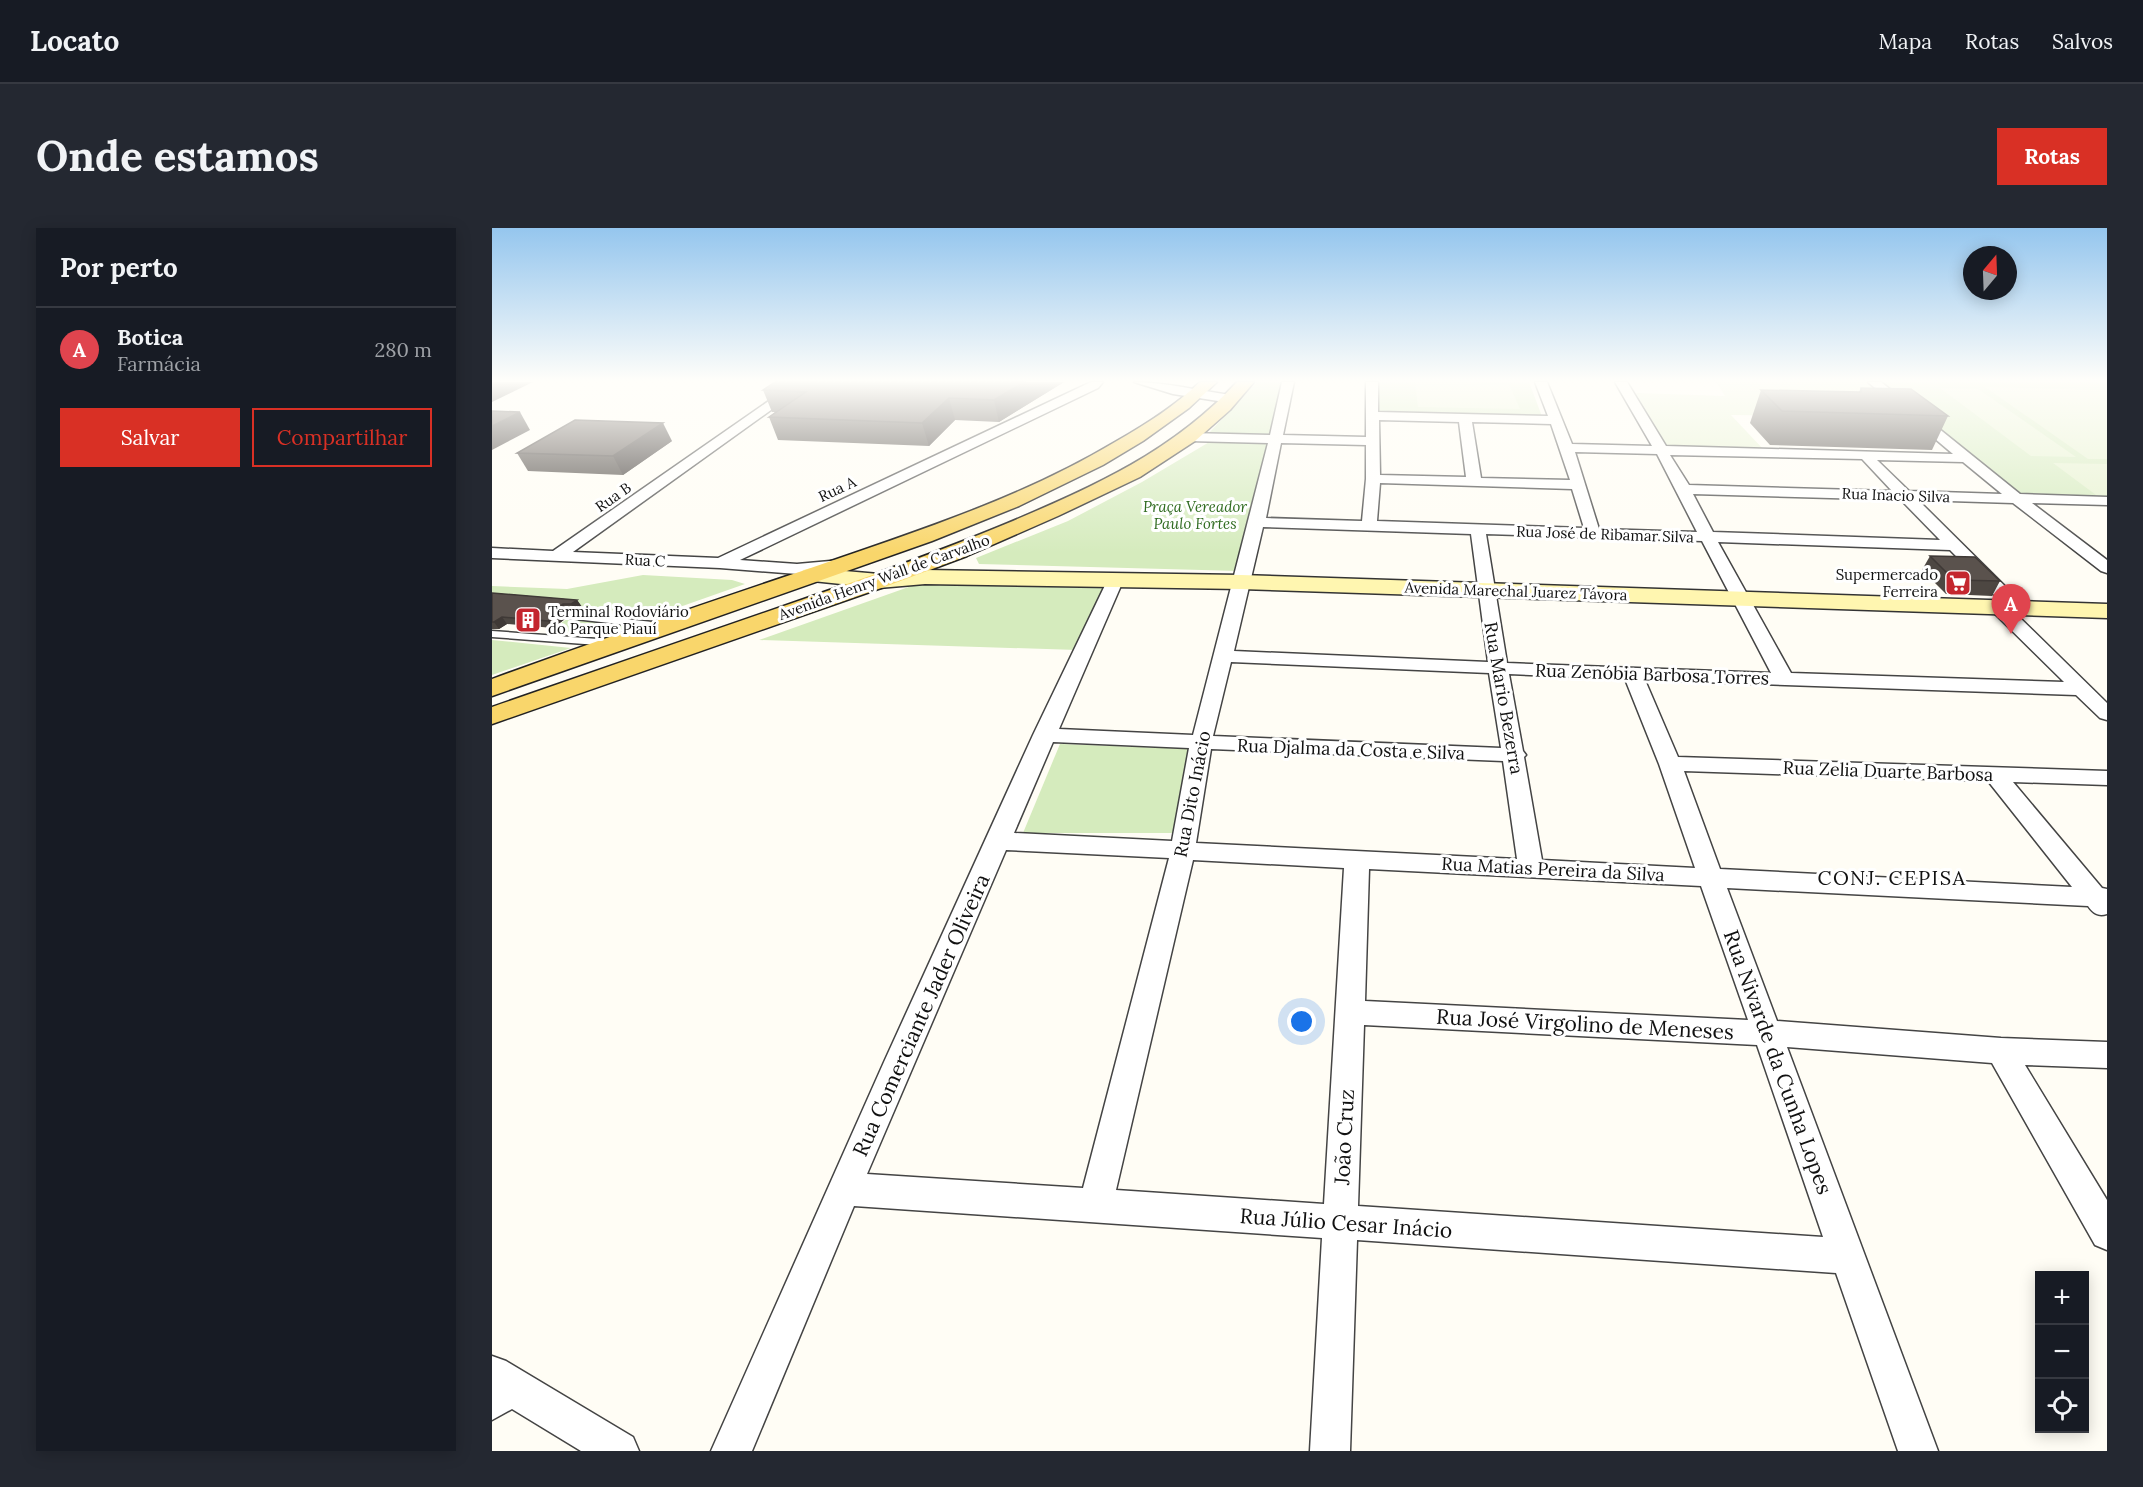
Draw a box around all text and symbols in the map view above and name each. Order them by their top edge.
text: Locato [30,23,119,59]
text: Mapa [1879,28,1932,55]
text: Rotas [1965,28,2019,55]
text: Salvos [2052,28,2113,55]
button: Rotas [1997,128,2107,185]
text: Onde estamos [36,129,319,183]
north arrow [1963,246,2017,300]
text: Por perto [60,251,178,284]
text: Botica [117,323,183,351]
text: A [73,337,86,362]
text: 280 m [374,337,432,362]
text: Farmácia [117,351,201,376]
button: Salvar [60,408,240,467]
button: Compartilhar [252,408,432,467]
street label: Rua A [815,472,859,506]
street label: Rua B [591,478,635,516]
street label: Rua Inacio Silva [1841,484,1951,506]
park label: Praça Vereador Paulo Fortes [1143,497,1247,533]
street label: Rua José de Ribamar Silva [1516,521,1694,547]
street label: Avenida Henry Wall de Carvalho [775,530,992,624]
street label: Rua C [624,549,666,571]
place label: Supermercado Ferreira [1836,565,1938,601]
supermarket icon: Supermercado Ferreira [1943,568,1973,598]
street label: Avenida Marechal Juarez Távora [1403,578,1628,604]
pin: A [1992,584,2030,634]
place label: Terminal Rodoviário do Parque Piauí [548,602,689,638]
building icon: Terminal Rodoviário do Parque Piauí [513,605,543,635]
street label: Rua Mario Bezerra [1479,620,1529,776]
street label: Rua Zenóbia Barbosa Torres [1535,658,1769,690]
street label: Rua Dito Inácio [1168,729,1216,859]
street label: Rua Djalma da Costa e Silva [1236,734,1466,764]
street label: Rua Zelia Duarte Barbosa [1782,756,1994,786]
street label: Rua Matias Pereira da Silva [1441,852,1665,886]
district label: CONJ. CEPISA [1817,865,1967,890]
street label: Rua Comerciante Jader Oliveira [846,869,996,1160]
street label: Rua Nivarde da Cunha Lopes [1718,926,1838,1198]
street label: Rua José Virgolino de Meneses [1436,1003,1734,1045]
your location [1287,1007,1316,1036]
street label: João Cruz [1328,1089,1360,1186]
street label: Rua Júlio Cesar Inácio [1239,1202,1453,1244]
map controls [2035,1271,2089,1433]
button: + [2035,1271,2089,1325]
button: − [2035,1325,2089,1379]
button: locate [2035,1379,2089,1433]

